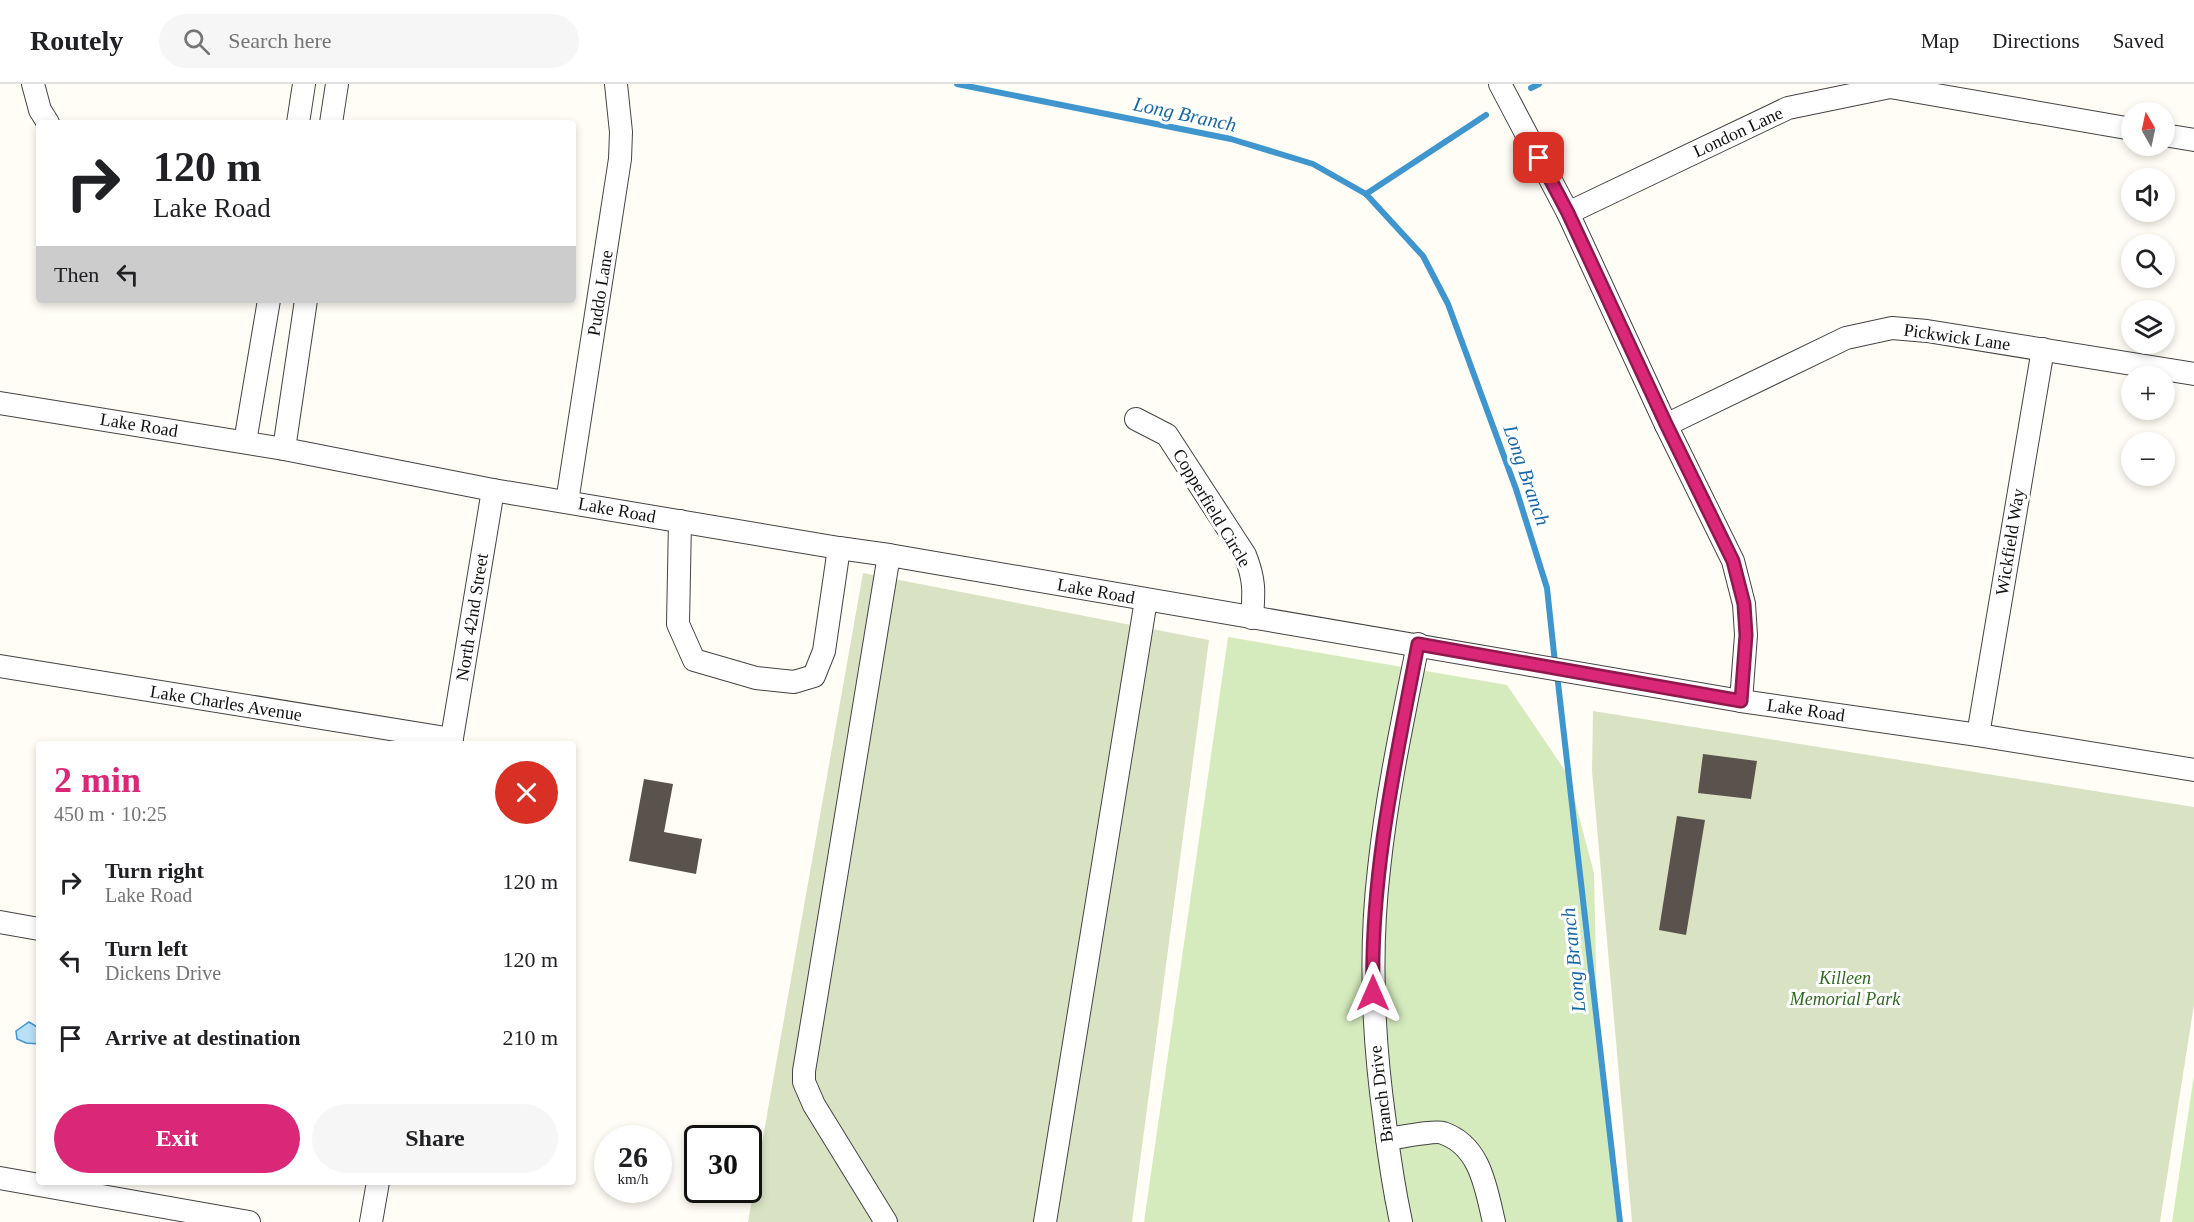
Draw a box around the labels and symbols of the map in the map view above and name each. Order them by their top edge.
water label: Long Branch [1130,92,1239,137]
north arrow [2121,102,2175,156]
street label: London Lane [1690,103,1786,161]
pin [1513,132,1564,183]
street label: Puddo Lane [583,249,617,337]
street label: Pickwick Lane [1902,320,2012,354]
street label: Lake Road [99,409,179,441]
water label: Long Branch [1498,421,1554,529]
street label: Copperfield Circle [1169,445,1255,571]
street label: Wickfield Way [1992,487,2028,597]
street label: Lake Road [577,493,657,527]
street label: North 42nd Street [452,552,492,682]
street label: Lake Road [1056,574,1136,608]
street label: Lake Charles Avenue [149,681,303,725]
street label: Lake Road [1766,695,1846,725]
water label: Long Branch [1557,907,1591,1014]
position arrow [1341,961,1405,1025]
park label: Killeen Memorial Park [1789,968,1901,1009]
street label: Branch Drive [1365,1044,1397,1144]
speed limit sign: 30 [684,1125,762,1203]

